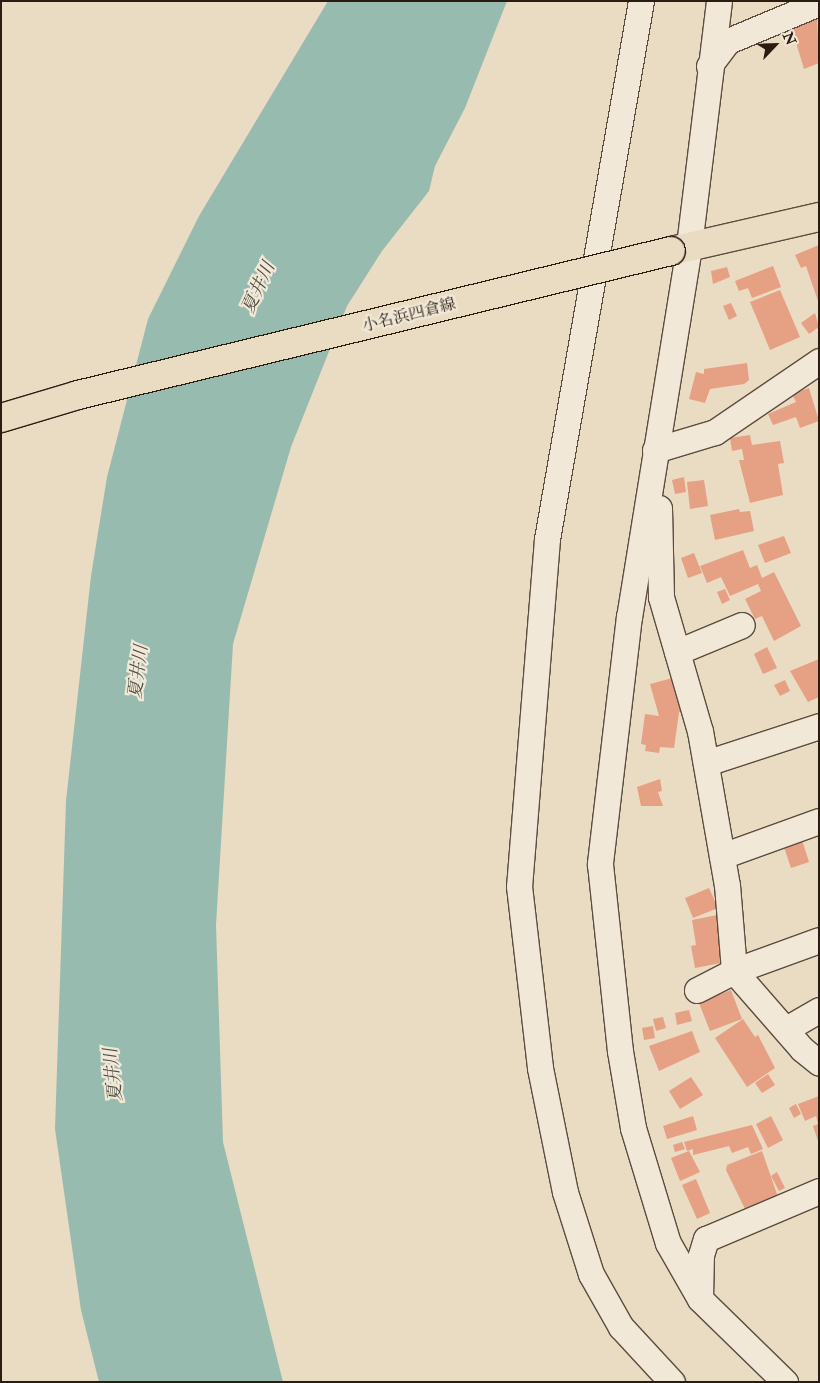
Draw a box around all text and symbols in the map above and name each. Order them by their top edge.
north arrow [750,20,800,70]
text: N [779,30,799,48]
water label: 夏井川 [238,259,280,317]
street label: 小名浜四倉線 [360,294,458,336]
water label: 夏井川 [125,644,153,700]
water label: 夏井川 [100,1047,128,1103]

